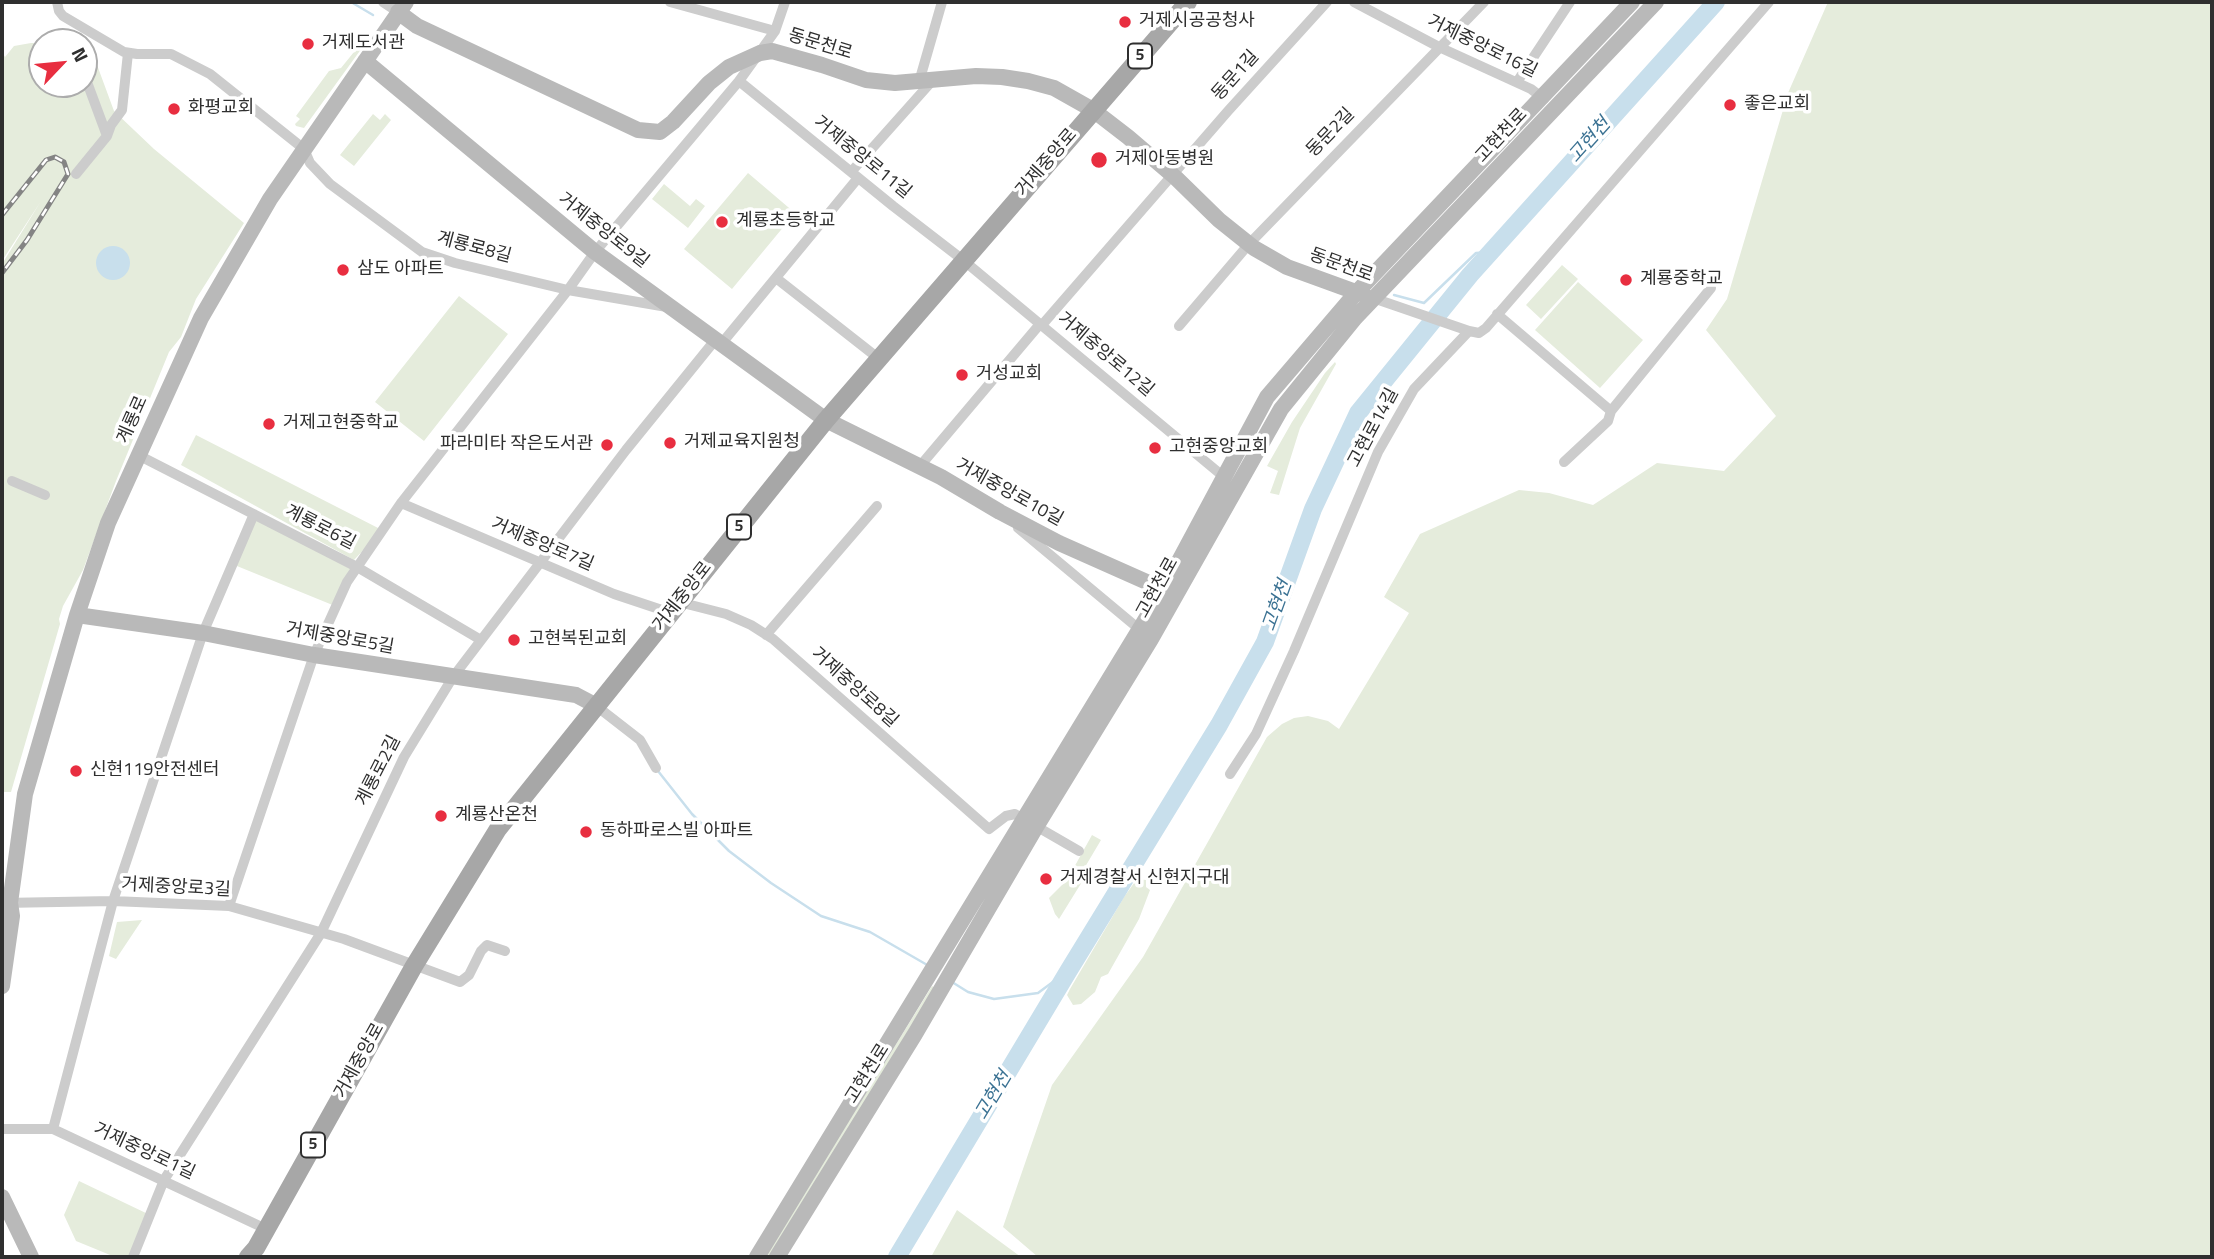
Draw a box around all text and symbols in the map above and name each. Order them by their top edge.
place label: 거제시공공청사 [1139,11,1255,33]
street label: 거제중앙로16길 [1424,11,1540,83]
marker: 거제시공공청사 [1117,14,1133,30]
street label: 동문천로 [785,25,855,65]
north arrow [28,28,98,98]
place label: 거제도서관 [322,33,405,55]
marker: 거제도서관 [300,36,316,52]
text: N [65,42,96,67]
road number: 5 [1128,44,1152,68]
street label: 동문1길 [1208,47,1264,105]
place label: 좋은교회 [1744,94,1810,116]
marker: 좋은교회 [1722,97,1738,113]
place label: 화평교회 [188,98,254,120]
marker: 화평교회 [166,101,182,117]
street label: 동문2길 [1302,104,1360,162]
street label: 고현천로 [1472,104,1532,168]
street label: 거제중앙로11길 [809,112,915,204]
water label: 고현천 [1564,114,1616,168]
street label: 거제중앙로 [1012,125,1082,201]
place label: 거제아동병원 [1115,149,1214,171]
marker: 거제아동병원 [1089,150,1109,170]
street label: 거제중앙로9길 [553,189,653,273]
place label: 계룡초등학교 [736,211,835,233]
marker: 계룡초등학교 [714,214,730,230]
street label: 계룡로8길 [434,228,514,268]
street label: 동문천로 [1306,245,1376,287]
place label: 삼도 아파트 [357,259,444,281]
marker: 삼도 아파트 [335,262,351,278]
place label: 계룡중학교 [1640,269,1723,291]
marker: 계룡중학교 [1618,272,1634,288]
street label: 거제중앙로12길 [1052,308,1158,402]
place label: 거성교회 [976,364,1042,386]
marker: 거성교회 [954,367,970,383]
street label: 고현로14길 [1344,385,1404,471]
street label: 계룡로 [113,393,153,447]
place label: 거제고현중학교 [283,413,399,435]
marker: 거제고현중학교 [261,416,277,432]
place label: 거제교육지원청 [684,432,800,454]
place label: 파라미타 작은도서관 [440,434,593,456]
marker: 거제교육지원청 [662,435,678,451]
marker: 파라미타 작은도서관 [599,437,615,453]
place label: 고현중앙교회 [1169,437,1268,459]
marker: 고현중앙교회 [1147,440,1163,456]
street label: 거제중앙로10길 [951,455,1067,531]
street label: 계룡로6길 [281,501,359,555]
street label: 거제중앙로7길 [487,514,597,576]
road number: 5 [727,514,751,540]
street label: 고현천로 [1132,554,1184,622]
street label: 거제중앙로 [649,558,717,636]
water label: 고현천 [1258,577,1298,635]
street label: 거제중앙로5길 [284,619,396,659]
place label: 고현복된교회 [528,629,627,651]
marker: 고현복된교회 [506,632,522,648]
street label: 거제중앙로8길 [806,643,902,733]
street label: 계룡로2길 [352,732,406,810]
place label: 신현119안전센터 [90,760,220,782]
marker: 신현119안전센터 [68,763,84,779]
place label: 계룡산온천 [455,805,538,827]
marker: 계룡산온천 [433,808,449,824]
place label: 동하파로스빌 아파트 [600,821,753,843]
marker: 동하파로스빌 아파트 [578,824,594,840]
place label: 거제경찰서 신현지구대 [1060,868,1230,890]
marker: 거제경찰서 신현지구대 [1038,871,1054,887]
street label: 거제중앙로3길 [121,874,231,902]
street label: 거제중앙로 [330,1020,390,1102]
street label: 고현천로 [841,1040,895,1108]
water label: 고현천 [971,1068,1017,1124]
street label: 거제중앙로1길 [90,1119,198,1185]
road number: 5 [301,1133,325,1158]

